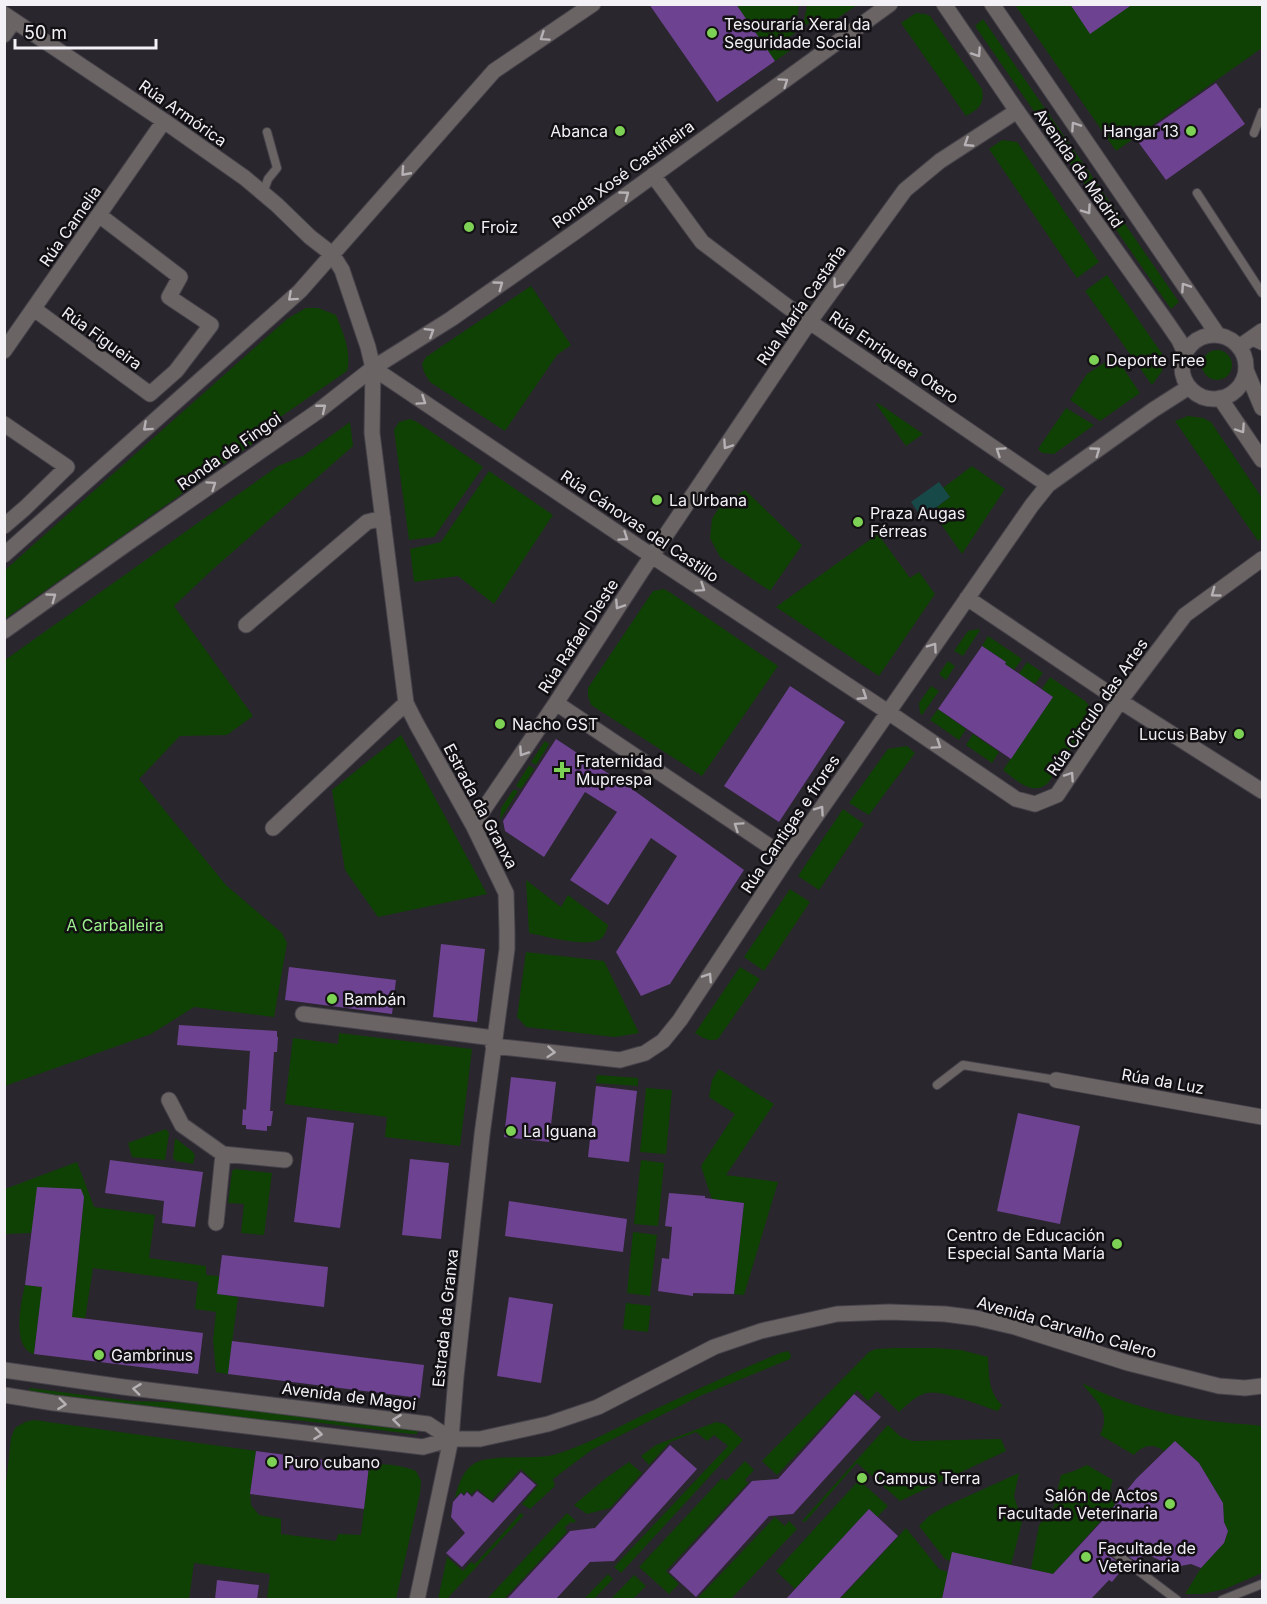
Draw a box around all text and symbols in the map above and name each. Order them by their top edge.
scale bar [15,12,156,50]
place label: Tesouraría Xeral da Seguridade Social [724,14,871,52]
text: 50 m [24,22,67,43]
marker: Tesouraría Xeral da Seguridade Social [705,26,719,40]
one-way arrow [540,30,551,41]
one-way arrow [970,46,981,57]
street label: Rúa Armórica [135,75,231,151]
one-way arrow [777,78,788,89]
street label: Avenida de Madrid [1030,104,1128,232]
street label: Ronda Xosé Castiñeira [548,116,698,232]
place label: Abanca [550,121,608,141]
place label: Hangar 13 [1103,121,1179,141]
one-way arrow [1071,122,1082,133]
marker: Abanca [613,124,627,138]
marker: Hangar 13 [1184,124,1198,138]
one-way arrow [964,136,974,148]
one-way arrow [401,165,412,176]
street label: Rúa Camelia [35,182,105,270]
one-way arrow [618,191,629,202]
one-way arrow [1080,204,1091,215]
place label: Froiz [481,217,518,237]
marker: Froiz [462,220,476,234]
street label: Rúa María Castaña [752,241,850,369]
one-way arrow [833,278,844,289]
one-way arrow [492,281,503,292]
one-way arrow [1181,282,1192,293]
one-way arrow [288,290,299,301]
street label: Rúa Figueira [58,302,146,374]
street label: Rúa Enriqueta Otero [825,306,963,408]
one-way arrow [424,328,434,340]
place label: Deporte Free [1106,350,1205,370]
marker: Deporte Free [1087,353,1101,367]
one-way arrow [415,394,426,405]
one-way arrow [315,404,326,415]
street label: Ronda de Fingoi [173,408,285,494]
one-way arrow [143,420,154,431]
one-way arrow [1234,422,1245,433]
one-way arrow [723,439,734,450]
one-way arrow [996,447,1007,458]
one-way arrow [1089,447,1100,458]
street label: Rúa Cánovas del Castillo [557,466,723,586]
one-way arrow [205,481,216,492]
place label: La Urbana [669,490,747,510]
marker: La Urbana [650,493,664,507]
place label: Praza Augas Férreas [870,503,965,541]
marker: Praza Augas Férreas [851,515,865,529]
one-way arrow [617,530,628,541]
street label: Rúa Rafael Dieste [534,575,622,697]
one-way arrow [694,581,705,592]
one-way arrow [1211,586,1222,597]
one-way arrow [46,593,57,604]
one-way arrow [615,599,627,609]
street label: Rúa Círculo das Artes [1042,634,1152,780]
one-way arrow [926,642,937,653]
one-way arrow [856,689,867,700]
place label: Nacho GST [512,714,598,734]
marker: Nacho GST [493,717,507,731]
place label: Lucus Baby [1139,724,1227,744]
marker: Lucus Baby [1232,727,1246,741]
one-way arrow [930,738,941,749]
street label: Estrada da Granxa [440,740,522,872]
one-way arrow [519,745,530,756]
place label: Fraternidad Muprespa [576,751,663,789]
street label: Rúa Cantigas e frores [736,751,844,897]
marker: Fraternidad Muprespa [553,761,571,779]
one-way arrow [1063,771,1074,782]
one-way arrow [813,806,824,817]
one-way arrow [734,822,745,833]
park label: A Carballeira [66,915,164,935]
one-way arrow [700,972,711,983]
place label: Bambán [344,989,406,1009]
marker: Bambán [325,992,339,1006]
one-way arrow [547,1045,556,1058]
street label: Rúa da Luz [1120,1064,1206,1098]
place label: La Iguana [523,1121,597,1141]
marker: La Iguana [504,1124,518,1138]
place label: Centro de Educación Especial Santa María [947,1225,1105,1263]
marker: Centro de Educación Especial Santa María [1110,1237,1124,1251]
street label: Estrada da Granxa [428,1248,462,1388]
street label: Avenida Carvalho Calero [975,1292,1159,1362]
place label: Gambrinus [111,1345,193,1365]
marker: Gambrinus [92,1348,106,1362]
street label: Avenida de Magoi [281,1378,417,1414]
one-way arrow [132,1383,141,1396]
one-way arrow [58,1397,67,1410]
one-way arrow [392,1414,402,1427]
one-way arrow [313,1428,322,1440]
place label: Puro cubano [284,1452,380,1472]
marker: Puro cubano [265,1455,279,1469]
place label: Campus Terra [874,1468,981,1488]
marker: Campus Terra [855,1471,869,1485]
place label: Salón de Actos Facultade Veterinaria [998,1485,1158,1523]
marker: Salón de Actos Facultade Veterinaria [1163,1497,1177,1511]
place label: Facultade de Veterinaria [1098,1538,1196,1576]
marker: Facultade de Veterinaria [1079,1550,1093,1564]

